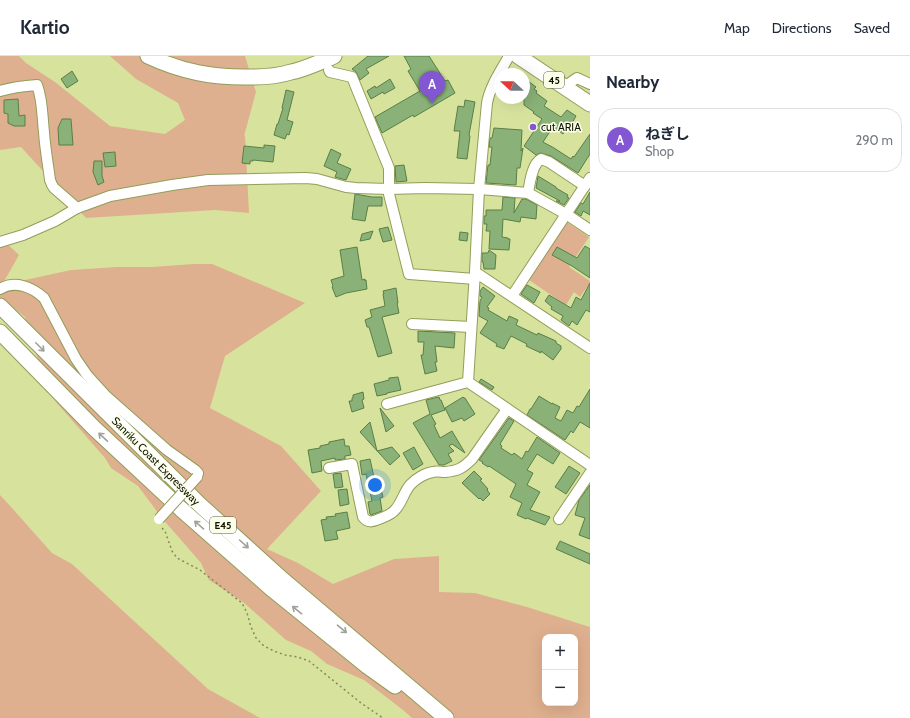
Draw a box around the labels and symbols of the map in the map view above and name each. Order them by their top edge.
north arrow [494,68,530,104]
pin: A [419,71,445,104]
road number: 45 [544,72,564,88]
place label: cut ARIA [541,120,581,134]
marker: cut ARIA [528,122,538,132]
one-way arrow [35,342,45,352]
street label: Sanriku Coast Expressway [109,414,204,509]
one-way arrow [98,432,108,442]
your location [365,475,385,495]
road number: E45 [210,517,236,533]
one-way arrow [194,520,204,529]
one-way arrow [238,540,249,549]
one-way arrow [292,605,303,614]
one-way arrow [336,625,347,634]

